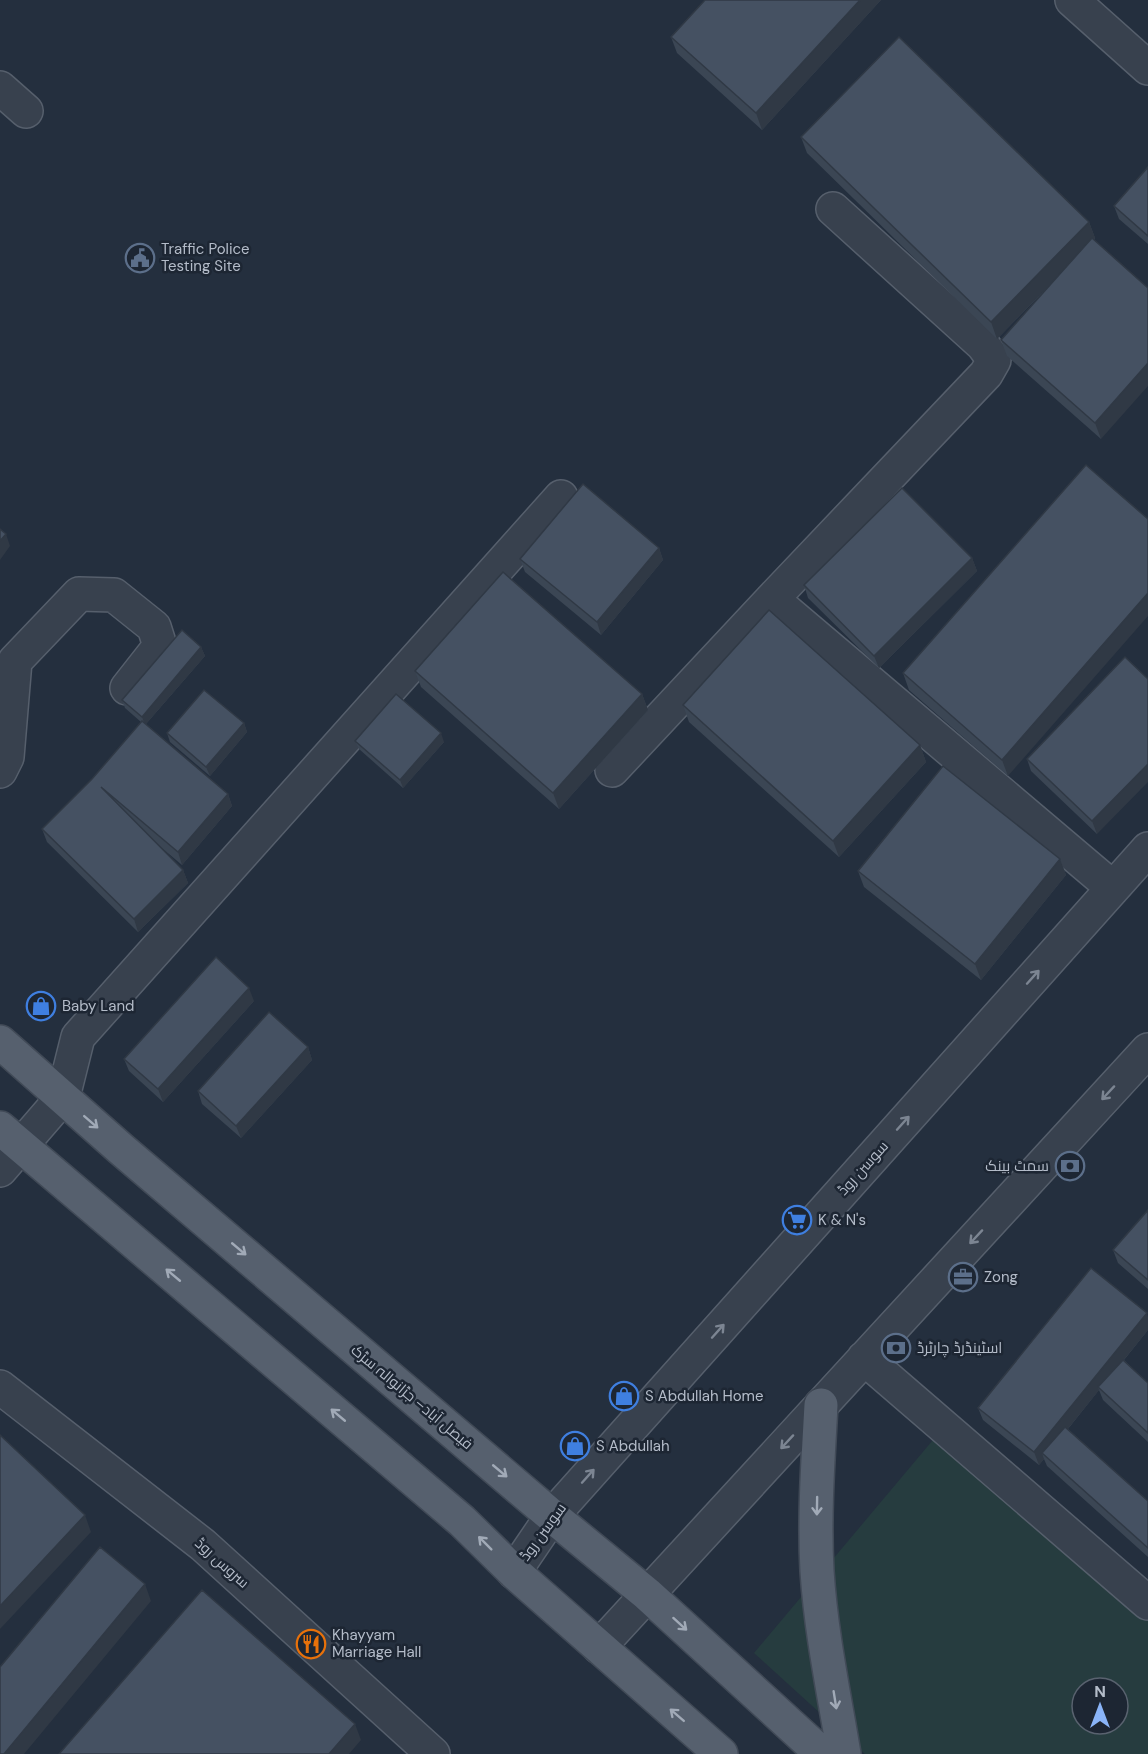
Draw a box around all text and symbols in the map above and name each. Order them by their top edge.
place label: Traffic Police Testing Site [161,239,250,276]
public building icon: Traffic Police Testing Site [124,242,156,274]
one-way arrow [1026,970,1040,985]
shop icon: Baby Land [25,990,57,1022]
place label: Baby Land [62,996,134,1016]
one-way arrow [1101,1085,1115,1100]
one-way arrow [83,1115,98,1129]
one-way arrow [896,1115,910,1130]
street label: سوسن روڈ [833,1136,893,1200]
bank icon: سمٹ بینک [1054,1150,1086,1182]
place label: سمٹ بینک [985,1156,1049,1176]
supermarket icon: K & N's [781,1204,813,1236]
place label: K & N's [818,1210,866,1230]
one-way arrow [969,1229,983,1244]
one-way arrow [231,1242,246,1256]
office icon: Zong [947,1261,979,1293]
place label: Zong [984,1267,1018,1287]
one-way arrow [165,1269,181,1282]
one-way arrow [711,1324,725,1339]
bank icon: اسٹینڈرڈ چارٹرڈ [880,1332,912,1364]
place label: اسٹینڈرڈ چارٹرڈ [917,1338,1002,1358]
street label: فیصل آباد– جڑانوالہ سڑک [347,1340,477,1454]
shop icon: S Abdullah Home [608,1380,640,1412]
place label: S Abdullah Home [645,1386,764,1406]
one-way arrow [331,1408,346,1422]
shop icon: S Abdullah [559,1430,591,1462]
one-way arrow [780,1434,794,1449]
place label: S Abdullah [596,1436,670,1456]
one-way arrow [492,1464,507,1478]
one-way arrow [581,1469,595,1484]
one-way arrow [811,1495,823,1515]
street label: سوسن روڈ [515,1499,571,1565]
street label: سروس روڈ [191,1533,253,1593]
one-way arrow [477,1536,492,1551]
one-way arrow [672,1617,687,1631]
place label: Khayyam Marriage Hall [332,1625,421,1662]
restaurant icon: Khayyam Marriage Hall [295,1628,327,1660]
north arrow [1070,1676,1130,1736]
text: N [1094,1681,1106,1702]
one-way arrow [830,1689,841,1709]
one-way arrow [669,1709,685,1723]

